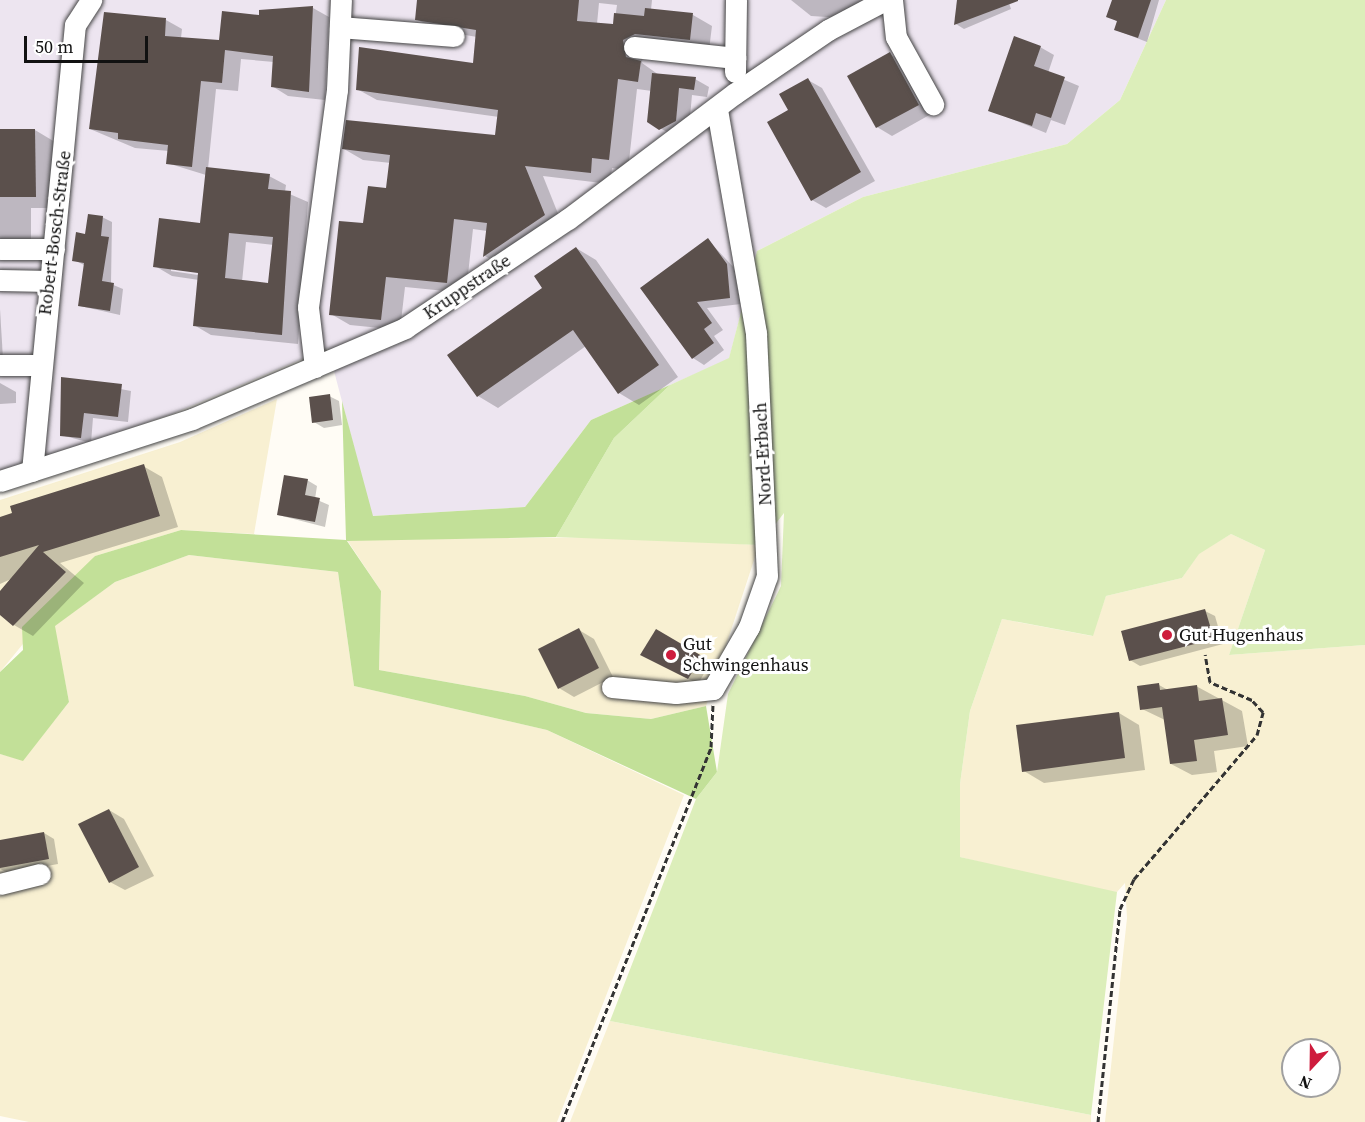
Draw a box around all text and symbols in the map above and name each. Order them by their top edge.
scale bar [27,24,152,62]
text: 50 m [35,34,73,59]
street label: Robert-Bosch-Straße [34,150,76,316]
street label: Kruppstraße [419,250,515,324]
street label: Nord-Erbach [750,402,776,506]
place label: Gut Hugenhaus [1179,624,1303,646]
marker: Gut Hugenhaus [1160,628,1174,642]
place label: Gut Schwingenhaus [683,634,809,676]
marker: Gut Schwingenhaus [664,648,678,662]
north arrow [1281,1038,1341,1098]
text: N [1295,1070,1315,1095]

